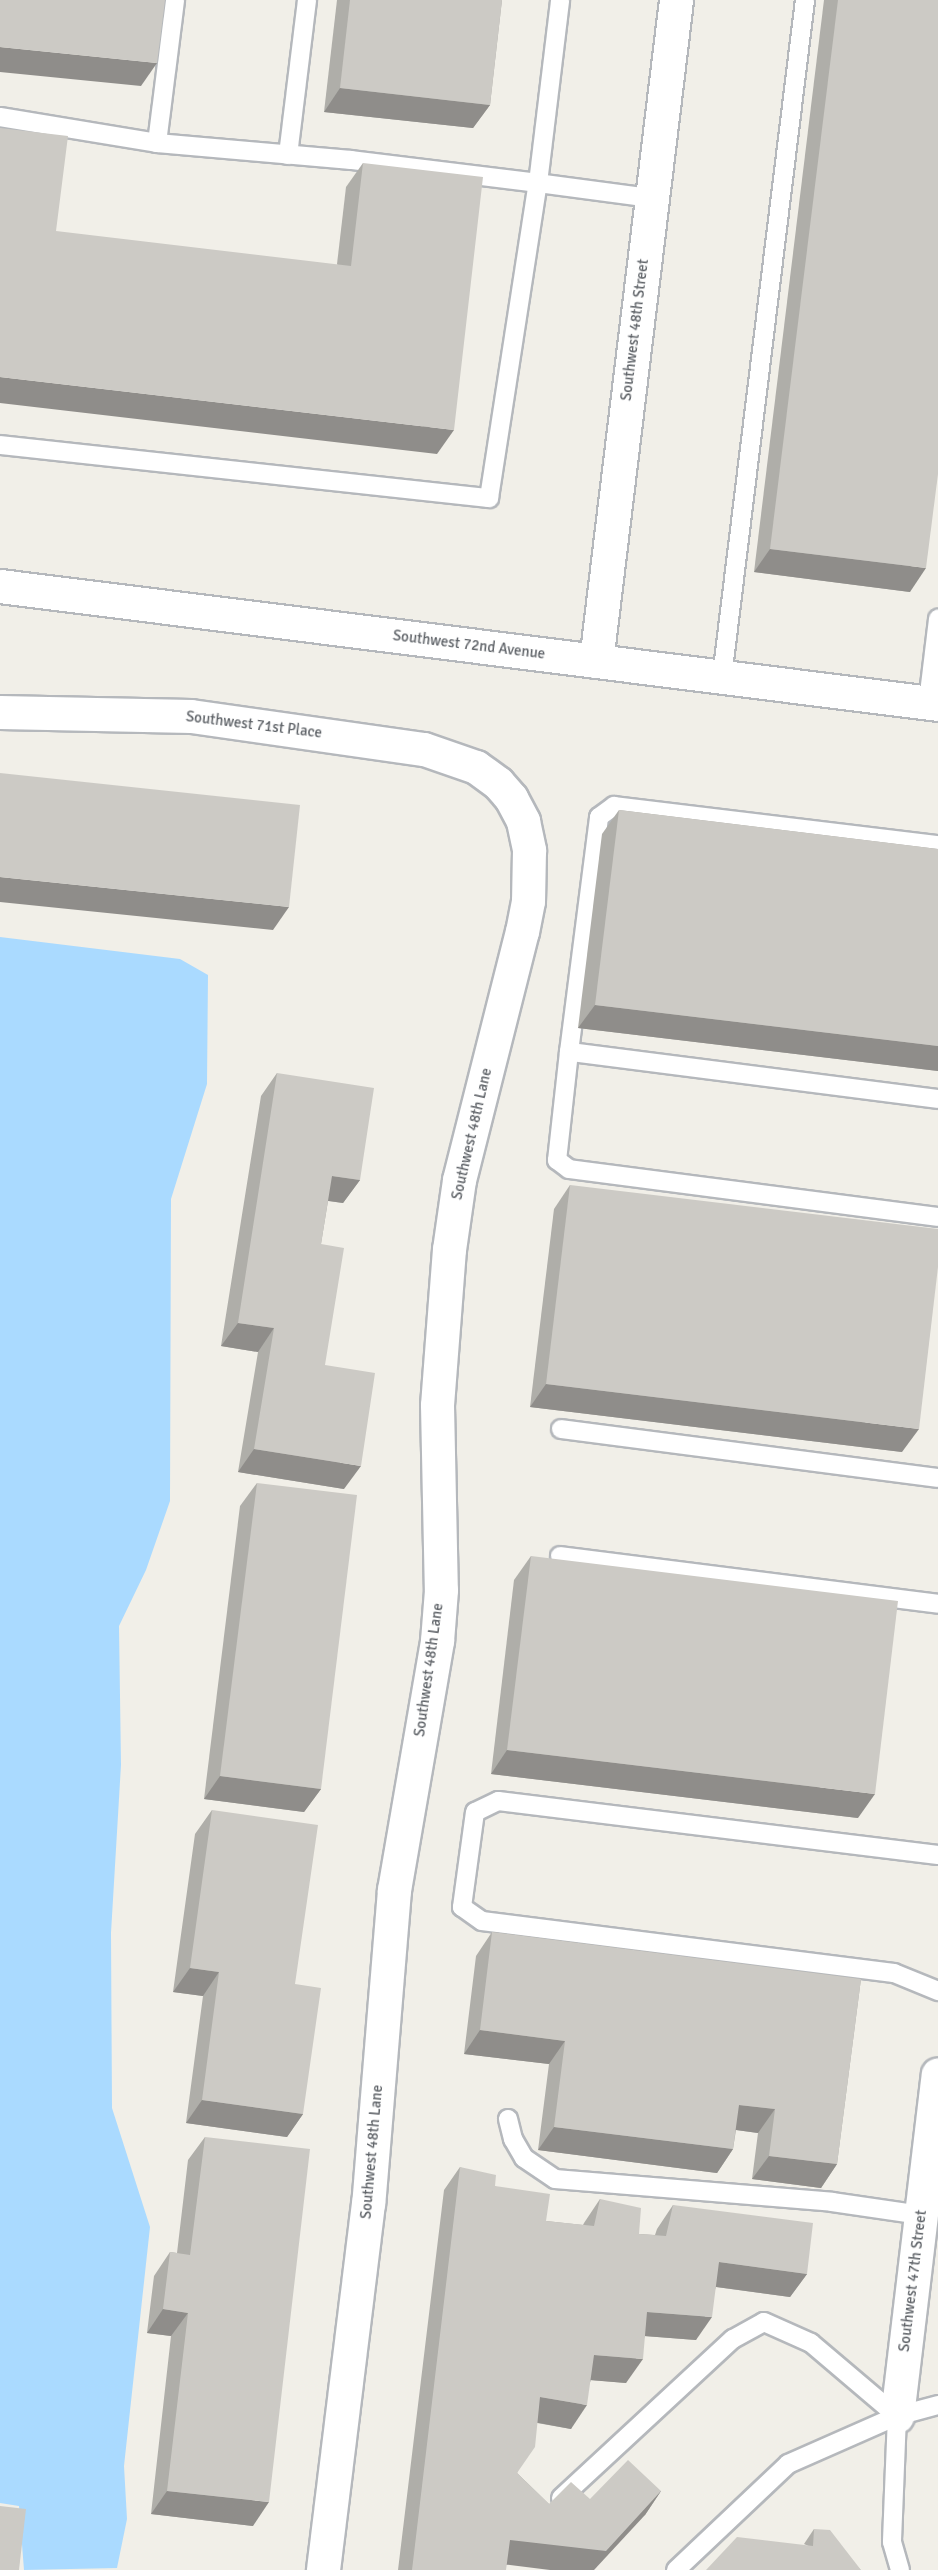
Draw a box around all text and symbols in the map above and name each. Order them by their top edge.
street label: Southwest 48th Street [617,258,653,402]
street label: Southwest 72nd Avenue [392,627,546,663]
street label: Southwest 71st Place [185,708,323,742]
street label: Southwest 48th Lane [448,1066,496,1202]
street label: Southwest 48th Lane [411,1602,447,1738]
street label: Southwest 48th Lane [357,2084,387,2220]
street label: Southwest 47th Street [895,2209,931,2353]

